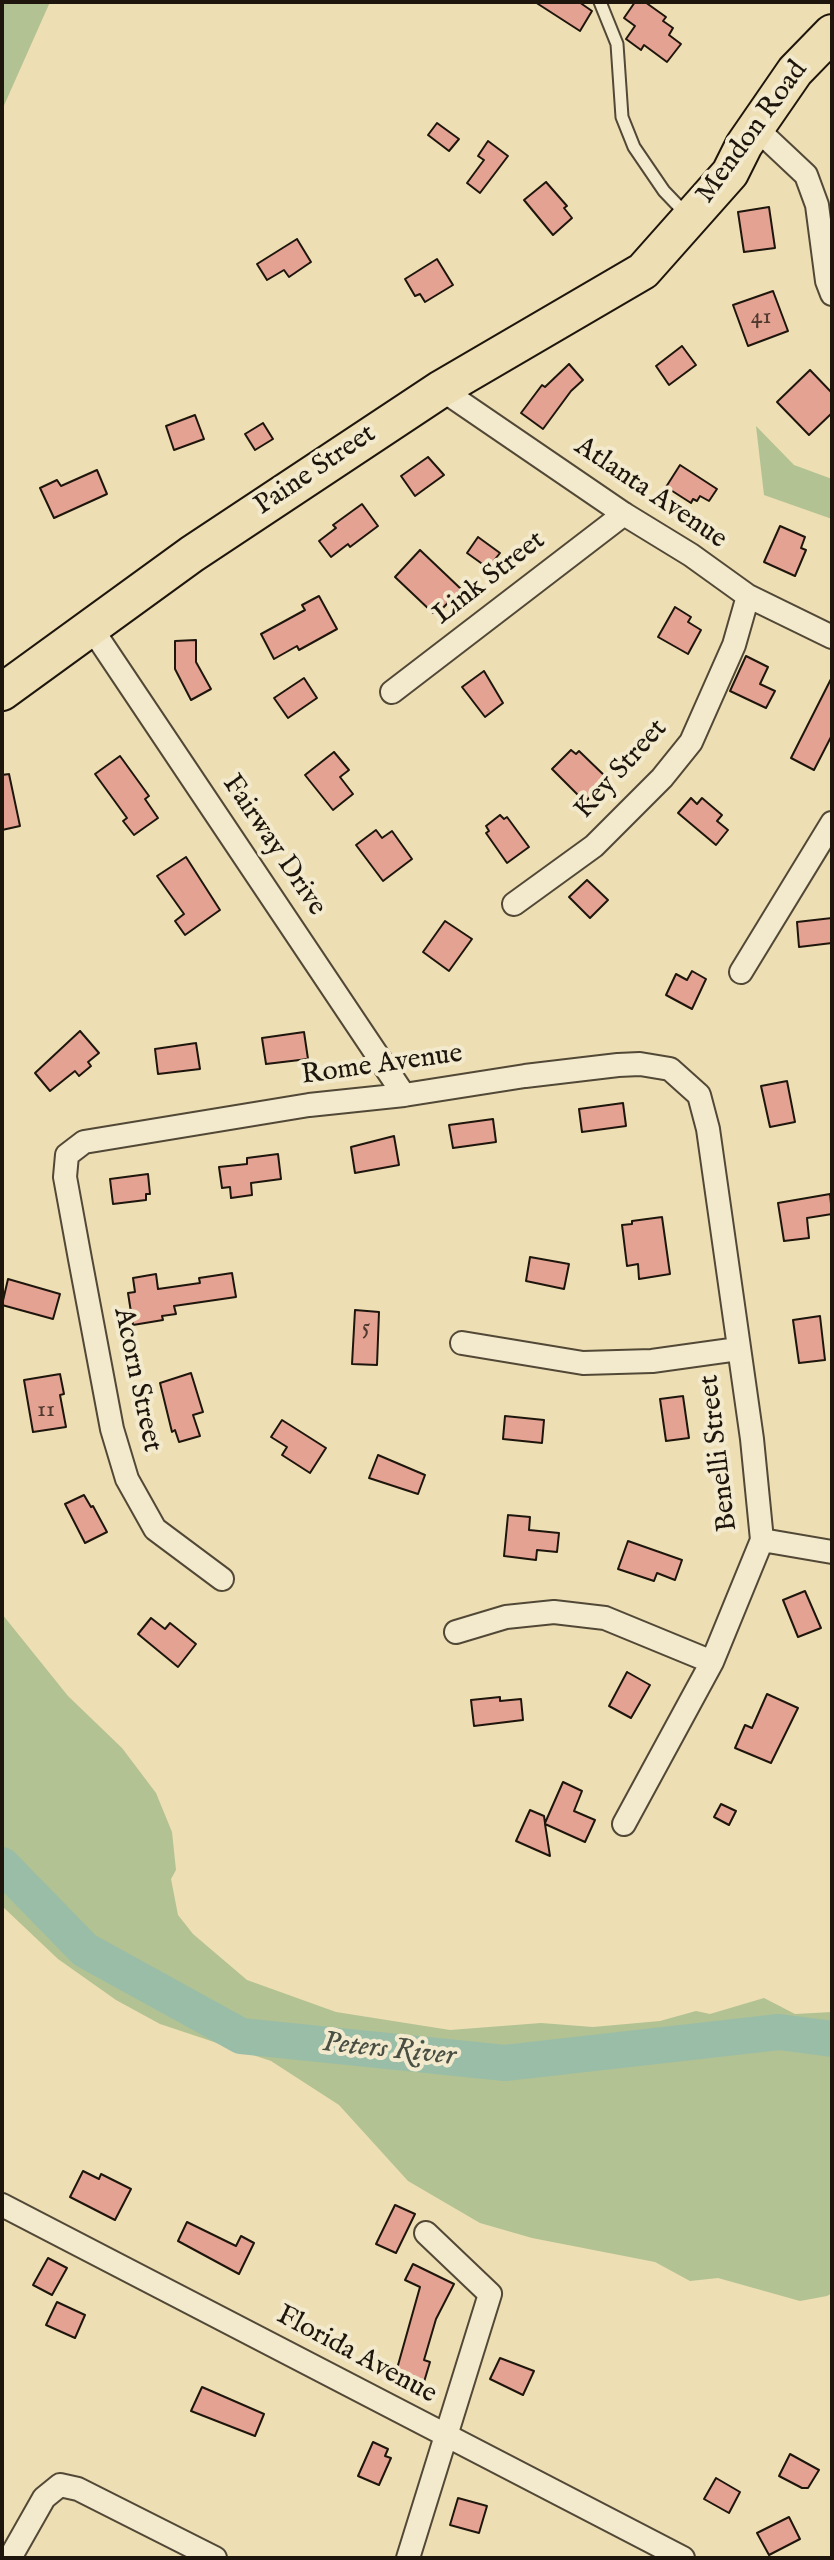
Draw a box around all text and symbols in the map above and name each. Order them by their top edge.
street label: Mendon Road [690,55,816,211]
house number: 41 [751,304,771,332]
street label: Paine Street [249,418,383,524]
street label: Atlanta Avenue [567,431,733,557]
street label: Link Street [427,525,553,633]
street label: Key Street [569,713,675,827]
street label: Fairway Drive [214,769,332,923]
street label: Rome Avenue [299,1038,465,1094]
street label: Acorn Street [104,1305,168,1455]
house number: 5 [362,1315,370,1343]
street label: Benelli Street [694,1373,746,1533]
house number: 11 [37,1397,55,1425]
water label: Peters River [321,2026,457,2076]
street label: Florida Avenue [270,2300,442,2412]

